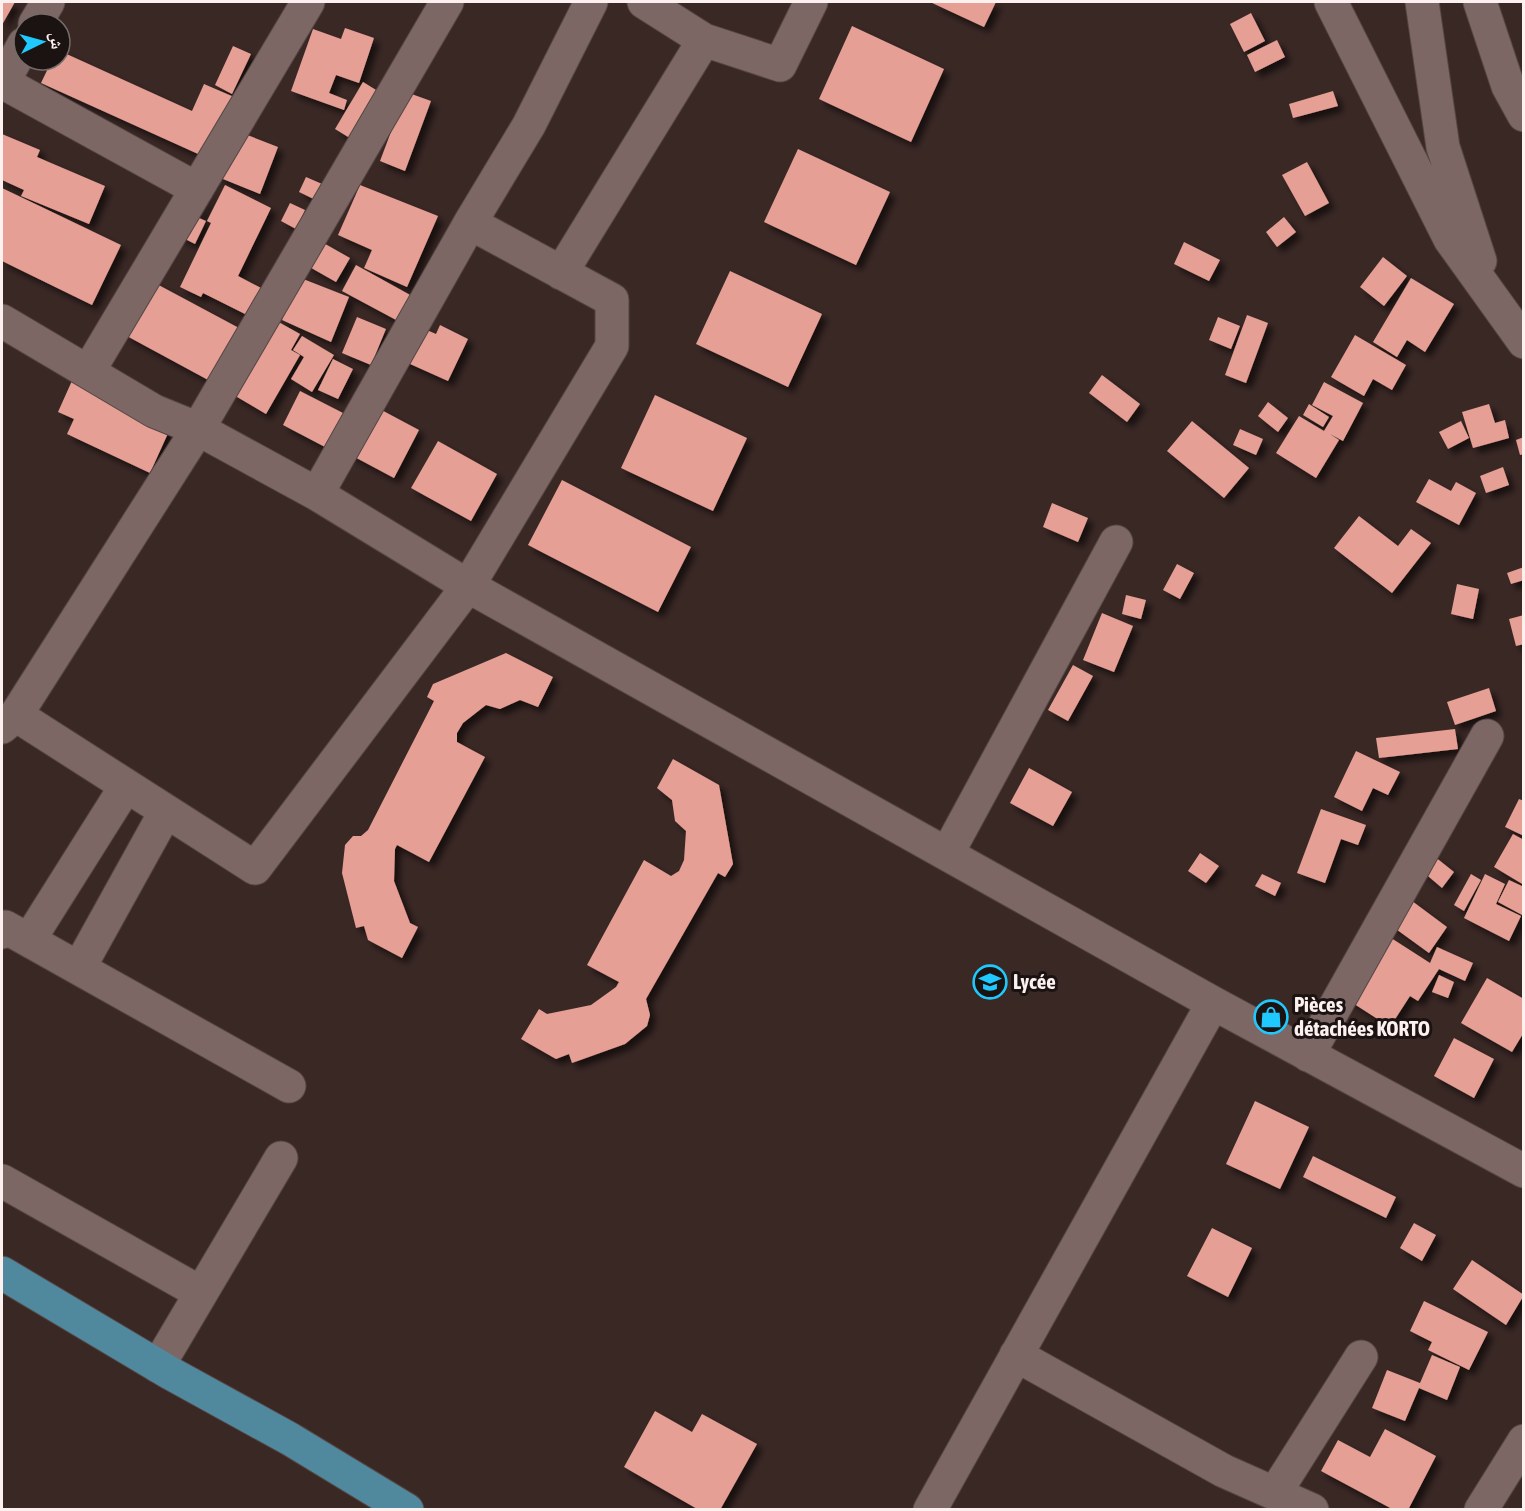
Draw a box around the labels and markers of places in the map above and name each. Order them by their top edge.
school or university icon: Lycée [972,964,1008,1000]
place label: Lycée [1013,969,1056,993]
place label: Pièces détachées KORTO [1294,992,1430,1040]
shop icon: Pièces détachées KORTO [1253,999,1289,1035]

